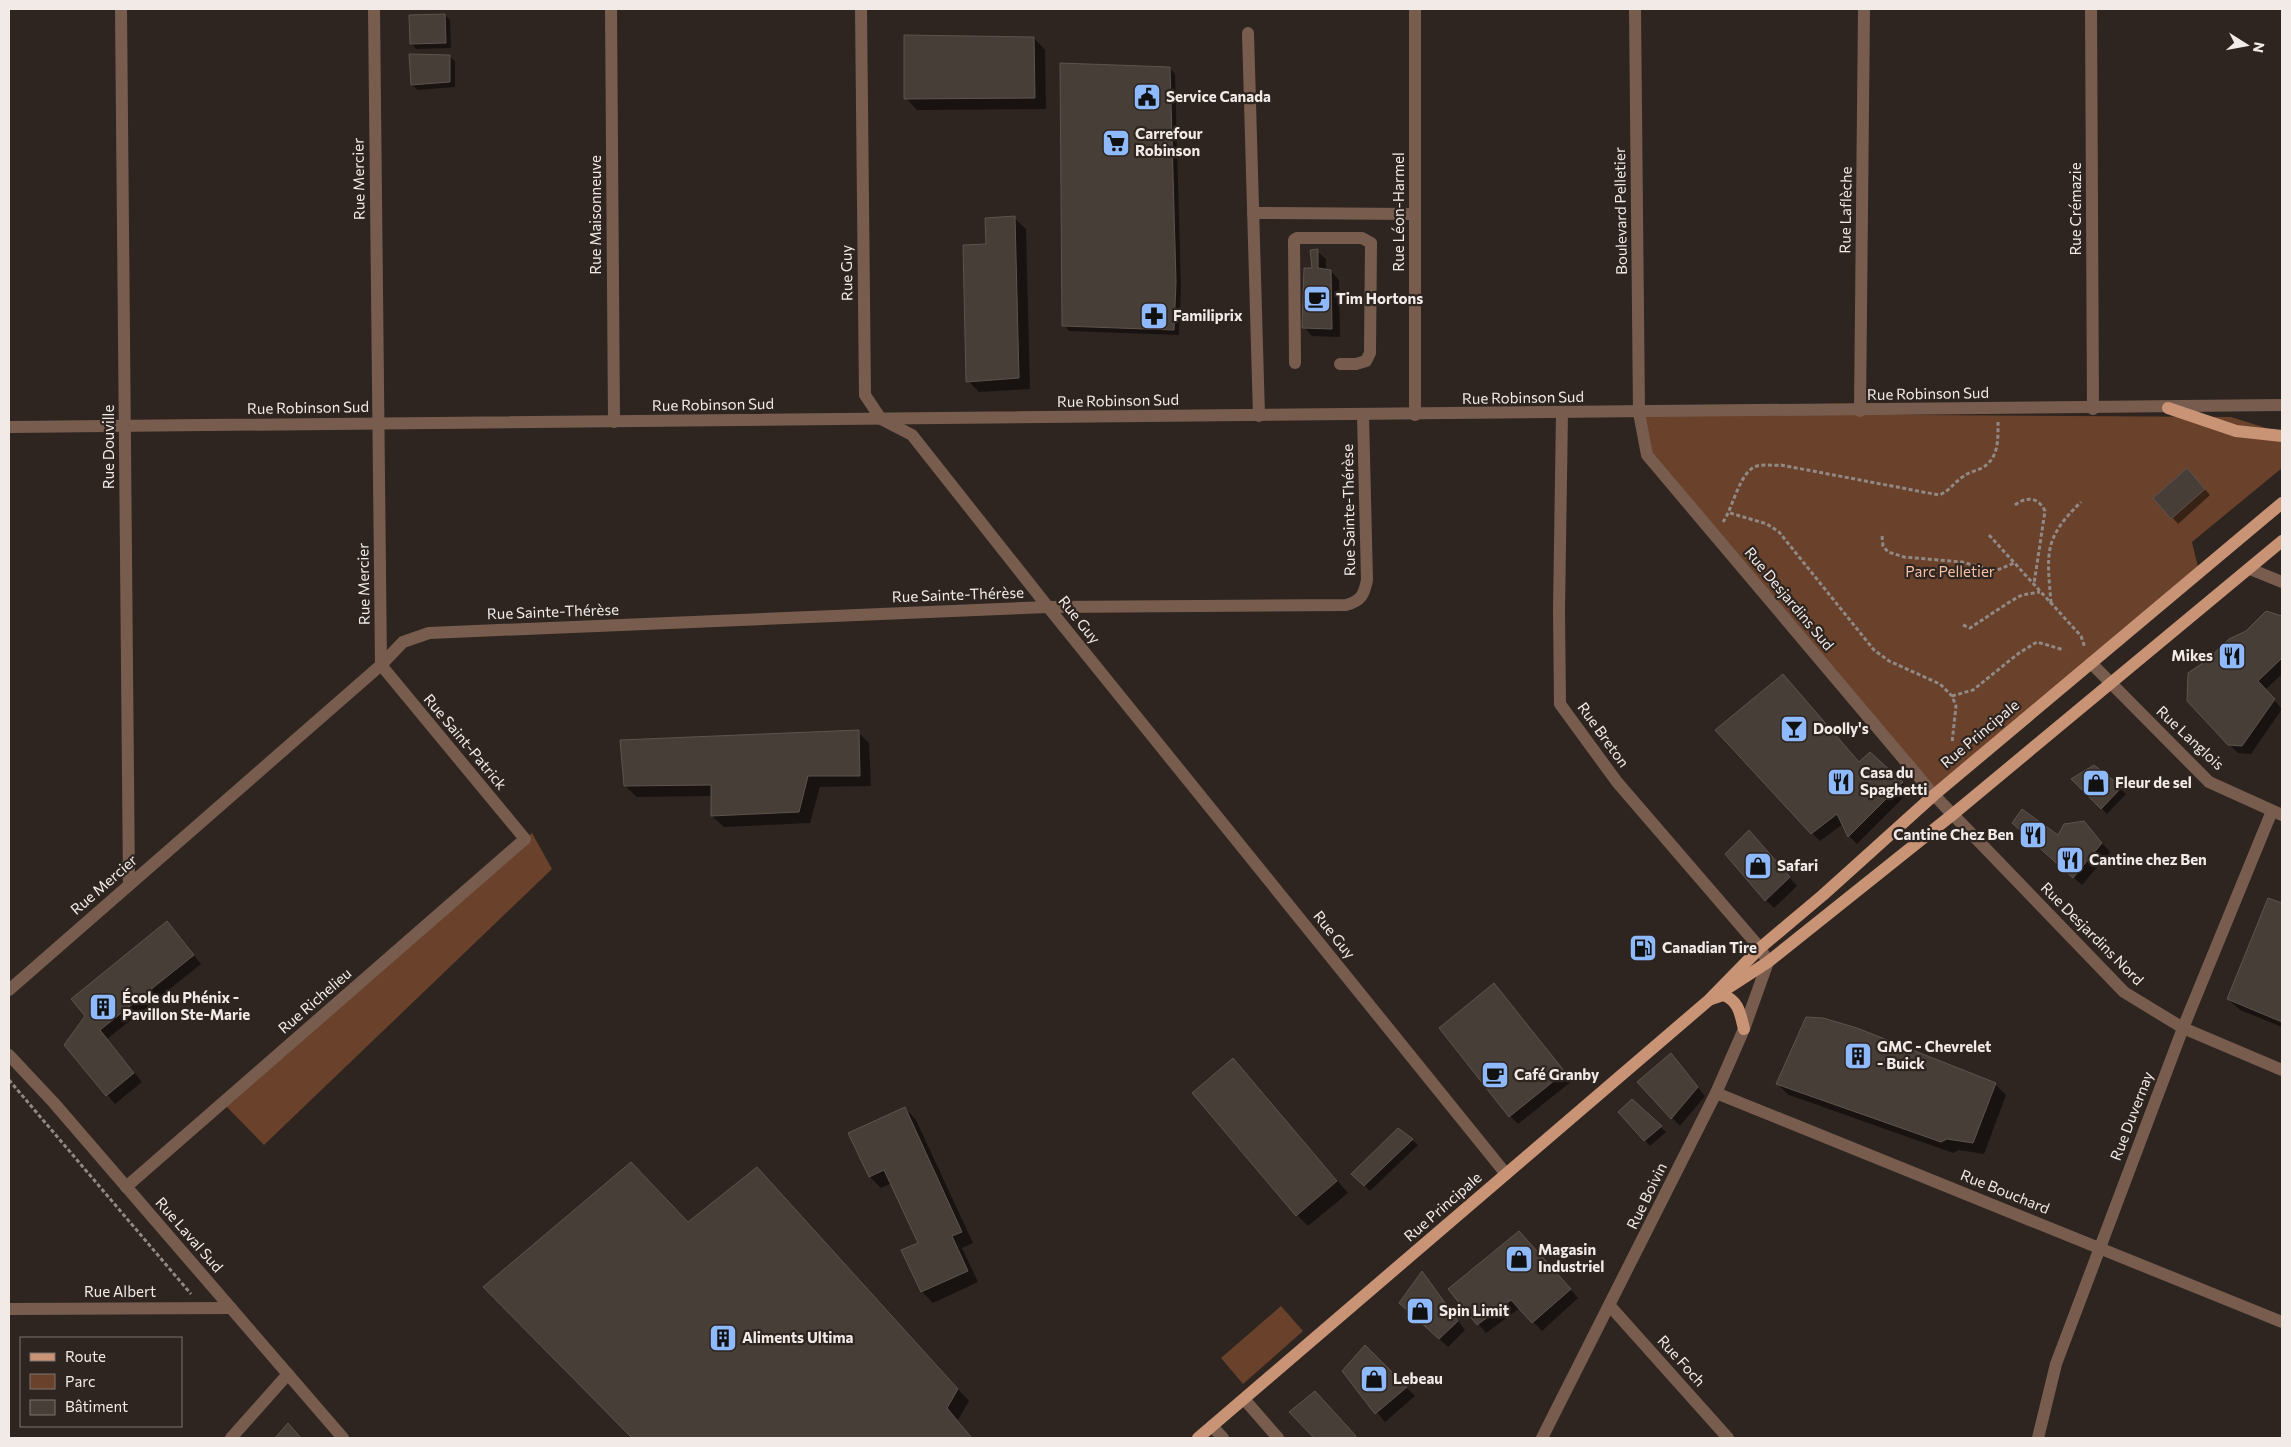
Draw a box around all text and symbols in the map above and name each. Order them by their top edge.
north arrow [2221,20,2271,70]
text: N [2250,41,2269,54]
public building icon: Service Canada [1132,82,1162,112]
place label: Service Canada [1166,87,1271,105]
place label: Carrefour Robinson [1135,124,1203,159]
supermarket icon: Carrefour Robinson [1101,128,1131,158]
street label: Rue Mercier [348,138,368,220]
street label: Boulevard Pelletier [1610,147,1630,275]
street label: Rue Léon-Harmel [1389,152,1407,272]
street label: Rue Maisonneuve [586,155,604,275]
street label: Rue Crémazie [2066,162,2084,256]
street label: Rue Laflèche [1835,166,1855,254]
street label: Rue Guy [837,244,855,301]
cafe icon: Tim Hortons [1302,284,1332,314]
place label: Tim Hortons [1336,289,1423,307]
pharmacy icon: Familiprix [1139,301,1169,331]
place label: Familiprix [1173,306,1243,324]
street label: Rue Robinson Sud [1867,383,1989,403]
street label: Rue Robinson Sud [1462,387,1584,407]
street label: Rue Robinson Sud [1057,390,1179,410]
street label: Rue Robinson Sud [652,394,774,414]
street label: Rue Robinson Sud [247,397,369,417]
street label: Rue Douville [99,405,117,489]
street label: Rue Sainte-Thérèse [1338,444,1358,576]
street label: Rue Mercier [353,543,373,625]
street label: Rue Desjardins Sud [1741,543,1838,654]
park label: Parc Pelletier [1905,562,1995,580]
street label: Rue Sainte-Thérèse [892,583,1024,605]
street label: Rue Guy [1055,592,1105,647]
street label: Rue Sainte-Thérèse [487,600,619,622]
restaurant icon: Mikes [2217,641,2247,671]
place label: Mikes [2171,646,2213,664]
street label: Rue Saint-Patrick [420,690,511,793]
street label: Rue Principale [1937,695,2022,771]
street label: Rue Breton [1574,698,1633,770]
street label: Rue Langlois [2153,701,2228,773]
bar icon: Doolly's [1779,714,1809,744]
place label: Doolly's [1813,719,1869,737]
place label: Casa du Spaghetti [1860,763,1927,798]
restaurant icon: Casa du Spaghetti [1826,767,1856,797]
shop icon: Fleur de sel [2081,768,2111,798]
place label: Fleur de sel [2115,773,2192,791]
restaurant icon: Cantine Chez Ben [2018,820,2048,850]
place label: Cantine Chez Ben [1893,825,2014,843]
restaurant icon: Cantine chez Ben [2055,845,2085,875]
street label: Rue Mercier [66,850,140,918]
place label: Cantine chez Ben [2089,850,2207,868]
shop icon: Safari [1743,851,1773,881]
place label: Safari [1777,856,1818,874]
street label: Rue Desjardins Nord [2038,878,2148,988]
street label: Rue Guy [1310,907,1360,962]
fuel station icon: Canadian Tire [1628,933,1658,963]
place label: Canadian Tire [1662,938,1757,956]
street label: Rue Richelieu [274,964,355,1037]
place label: École du Phénix - Pavillon Ste-Marie [122,988,250,1023]
building icon: École du Phénix - Pavillon Ste-Marie [88,992,118,1022]
place label: GMC - Chevrelet - Buick [1877,1037,1991,1072]
building icon: GMC - Chevrelet - Buick [1843,1041,1873,1071]
cafe icon: Café Granby [1480,1060,1510,1090]
place label: Café Granby [1514,1065,1600,1083]
street label: Rue Duvernay [2106,1068,2156,1163]
street label: Rue Boivin [1622,1159,1670,1232]
street label: Rue Bouchard [1958,1165,2053,1217]
street label: Rue Principale [1400,1168,1485,1245]
street label: Rue Laval Sud [152,1193,227,1275]
place label: Magasin Industriel [1538,1240,1604,1275]
shop icon: Magasin Industriel [1504,1244,1534,1274]
street label: Rue Albert [84,1282,156,1300]
shop icon: Spin Limit [1405,1296,1435,1326]
place label: Spin Limit [1439,1301,1509,1319]
building icon: Aliments Ultima [708,1323,738,1353]
place label: Aliments Ultima [742,1328,854,1346]
street label: Rue Foch [1654,1331,1709,1390]
legend [20,1337,182,1427]
text: Route [65,1347,106,1365]
shop icon: Lebeau [1359,1364,1389,1394]
place label: Lebeau [1393,1369,1443,1387]
text: Parc [65,1372,95,1390]
text: Bâtiment [65,1397,128,1415]

